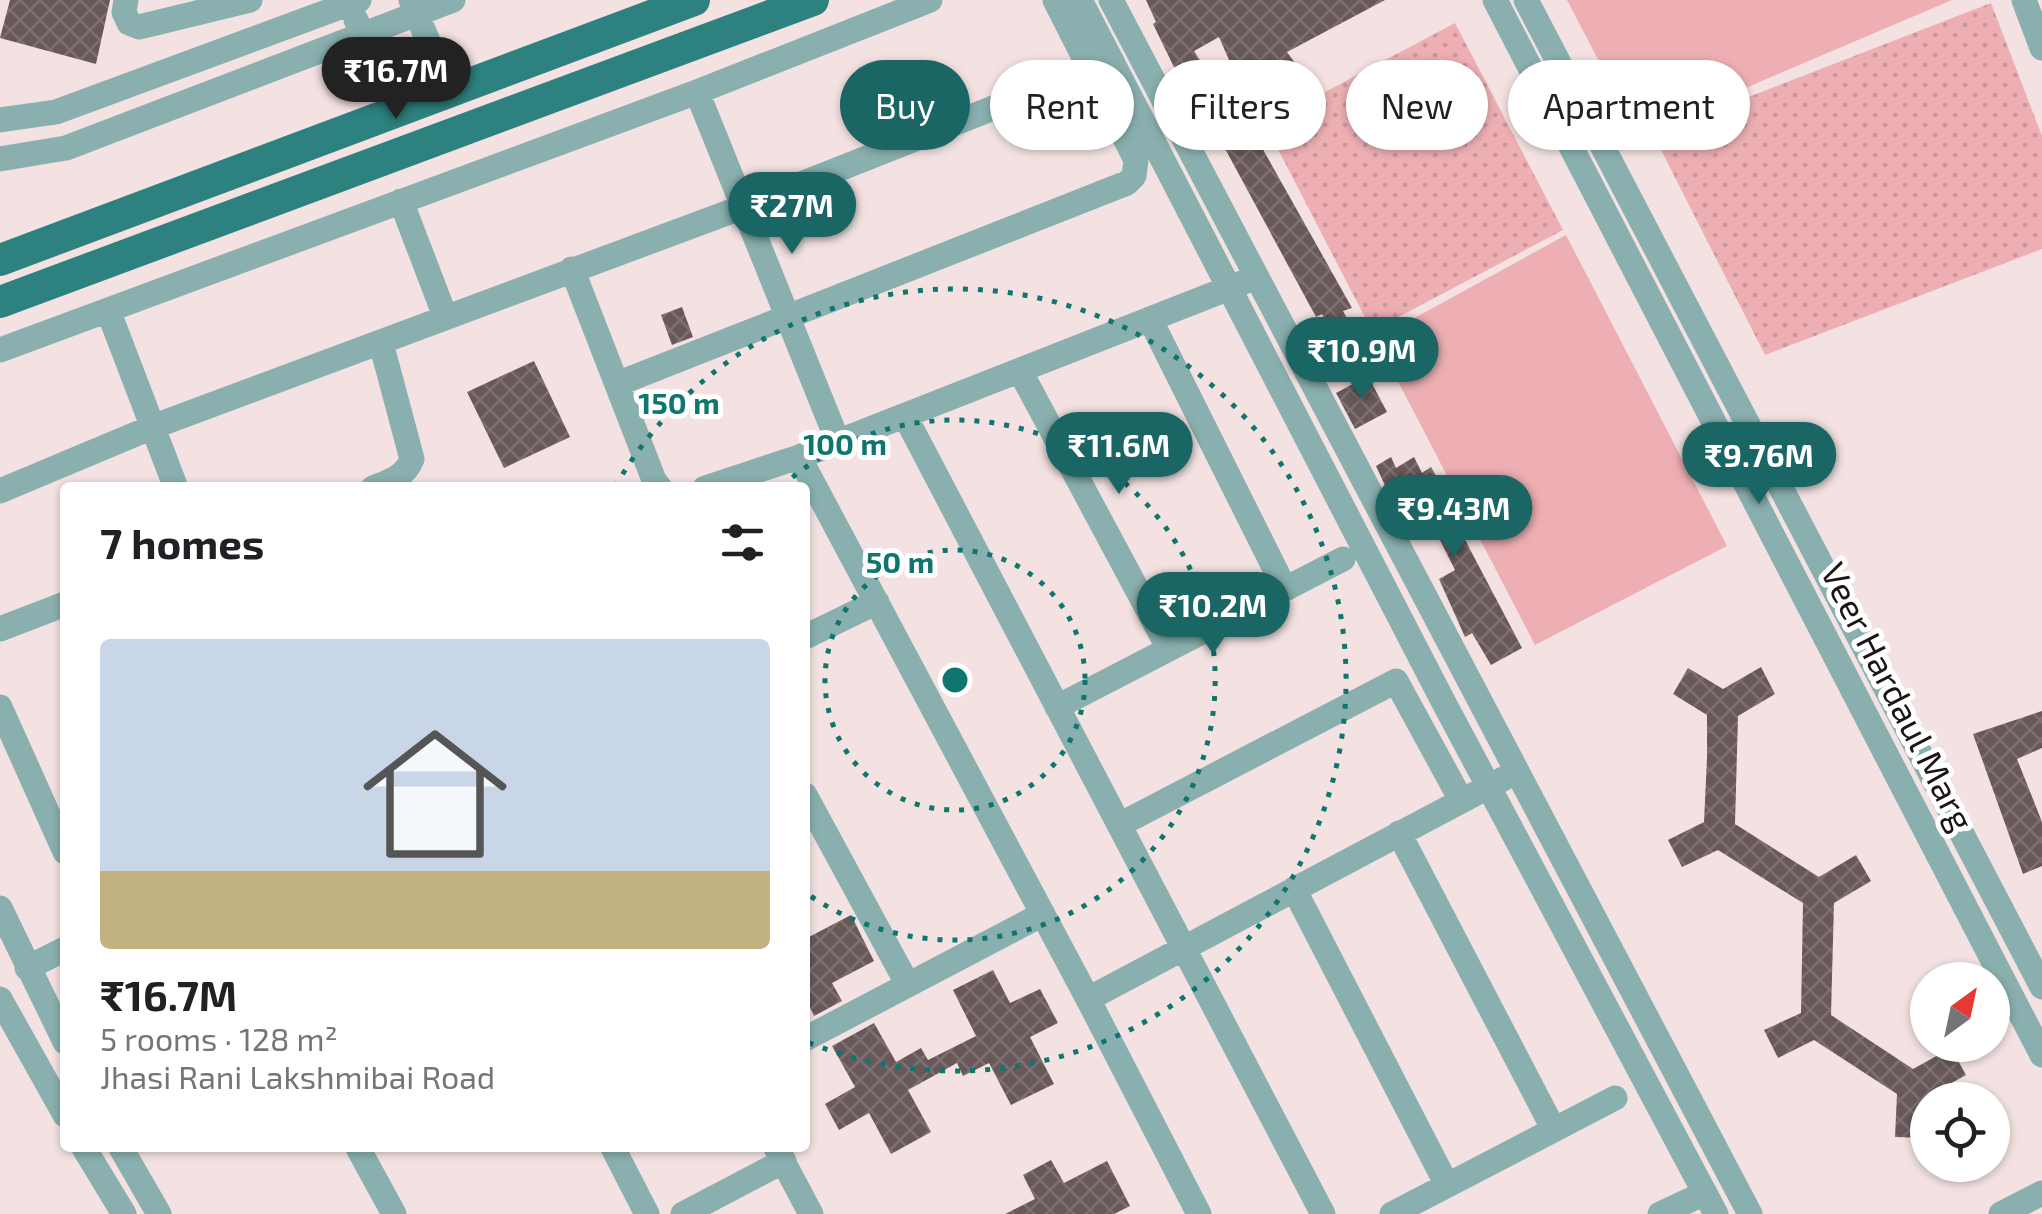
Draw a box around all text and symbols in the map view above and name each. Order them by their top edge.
pin: ₹16.7M [315,37,477,122]
text: ₹16.7M [344,50,448,88]
chip: Buy [840,60,970,150]
chip: Rent [990,60,1134,150]
chip: Filters [1154,60,1326,150]
chip: New [1346,60,1488,150]
chip: Apartment [1508,60,1750,150]
pin: ₹27M [733,172,851,257]
text: ₹27M [750,185,834,223]
pin: ₹10.9M [1281,317,1443,402]
text: ₹10.9M [1308,330,1416,368]
text: 150 m [638,384,720,420]
pin: ₹11.6M [1038,412,1200,497]
pin: ₹9.76M [1678,422,1840,507]
text: 100 m [803,425,887,461]
text: ₹11.6M [1068,425,1170,463]
text: ₹9.76M [1704,435,1814,473]
pin: ₹9.43M [1373,475,1535,560]
text: ₹9.43M [1397,488,1511,526]
icon: filters [715,515,770,570]
text: 7 homes [100,517,264,567]
text: 50 m [866,543,934,579]
street label: Veer Hardaul Marg [1813,555,1984,837]
pin: ₹10.2M [1132,572,1294,657]
text: ₹10.2M [1159,585,1267,623]
centre of rings [937,662,973,698]
icon: home [345,704,525,884]
north arrow [1910,962,2010,1062]
map controls [1910,962,2010,1182]
text: ₹16.7M [100,969,237,1019]
text: 5 rooms · 128 m² [100,1019,338,1057]
text: Jhasi Rani Lakshmibai Road [100,1057,495,1095]
button: locate [1910,1082,2010,1182]

